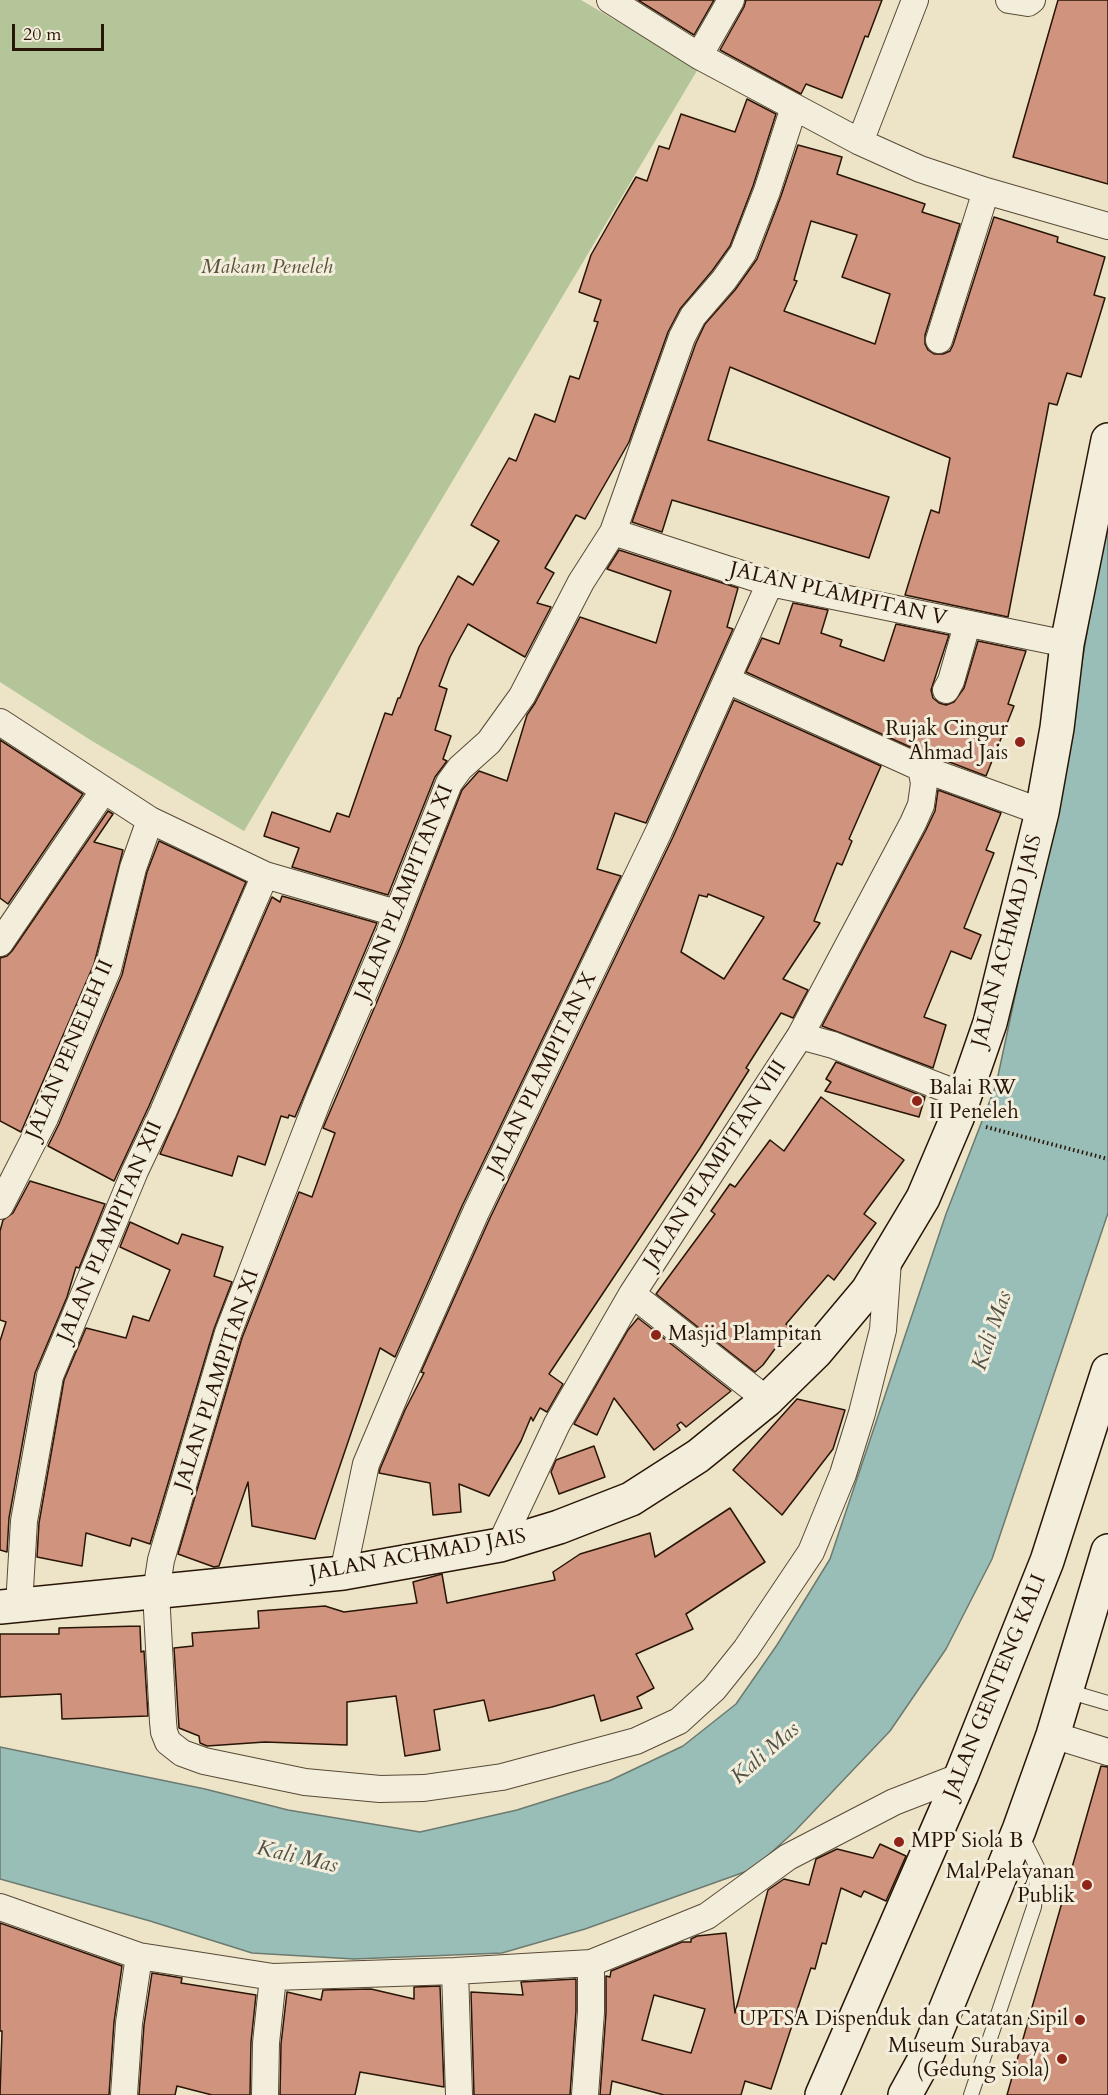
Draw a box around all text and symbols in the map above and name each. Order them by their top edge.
scale bar [15,12,106,50]
text: 20 m [23,22,62,47]
park label: Makam Peneleh [201,255,333,281]
street label: JALAN PLAMPITAN V [727,558,949,632]
place label: Rujak Cingur Ahmad Jais [885,717,1008,767]
marker: Rujak Cingur Ahmad Jais [1013,735,1027,749]
street label: JALAN PLAMPITAN XI [350,782,460,1004]
street label: JALAN ACHMAD JAIS [967,832,1049,1050]
street label: JALAN PENELEH II [22,956,120,1144]
street label: JALAN PLAMPITAN X [483,968,603,1180]
street label: JALAN PLAMPITAN VIII [639,1056,793,1274]
place label: Balai RW II Peneleh [929,1076,1019,1126]
marker: Balai RW II Peneleh [910,1094,924,1108]
street label: JALAN PLAMPITAN XII [53,1118,169,1346]
street label: JALAN PLAMPITAN XI [170,1267,266,1493]
water label: Kali Mas [967,1288,1019,1374]
place label: Masjid Plampitan [668,1322,822,1348]
marker: Masjid Plampitan [649,1328,663,1342]
street label: JALAN ACHMAD JAIS [308,1525,528,1587]
street label: JALAN GENTENG KALI [939,1571,1053,1803]
water label: Kali Mas [726,1717,806,1791]
place label: MPP Siola B [911,1829,1023,1855]
marker: MPP Siola B [892,1835,906,1849]
water label: Kali Mas [254,1836,340,1880]
place label: Mal Pelayanan Publik [946,1860,1075,1910]
marker: Mal Pelayanan Publik [1080,1878,1094,1892]
place label: UPTSA Dispenduk dan Catatan Sipil [739,2007,1068,2033]
marker: UPTSA Dispenduk dan Catatan Sipil [1073,2013,1087,2027]
place label: Museum Surabaya (Gedung Siola) [888,2034,1050,2084]
marker: Museum Surabaya (Gedung Siola) [1055,2052,1069,2066]

